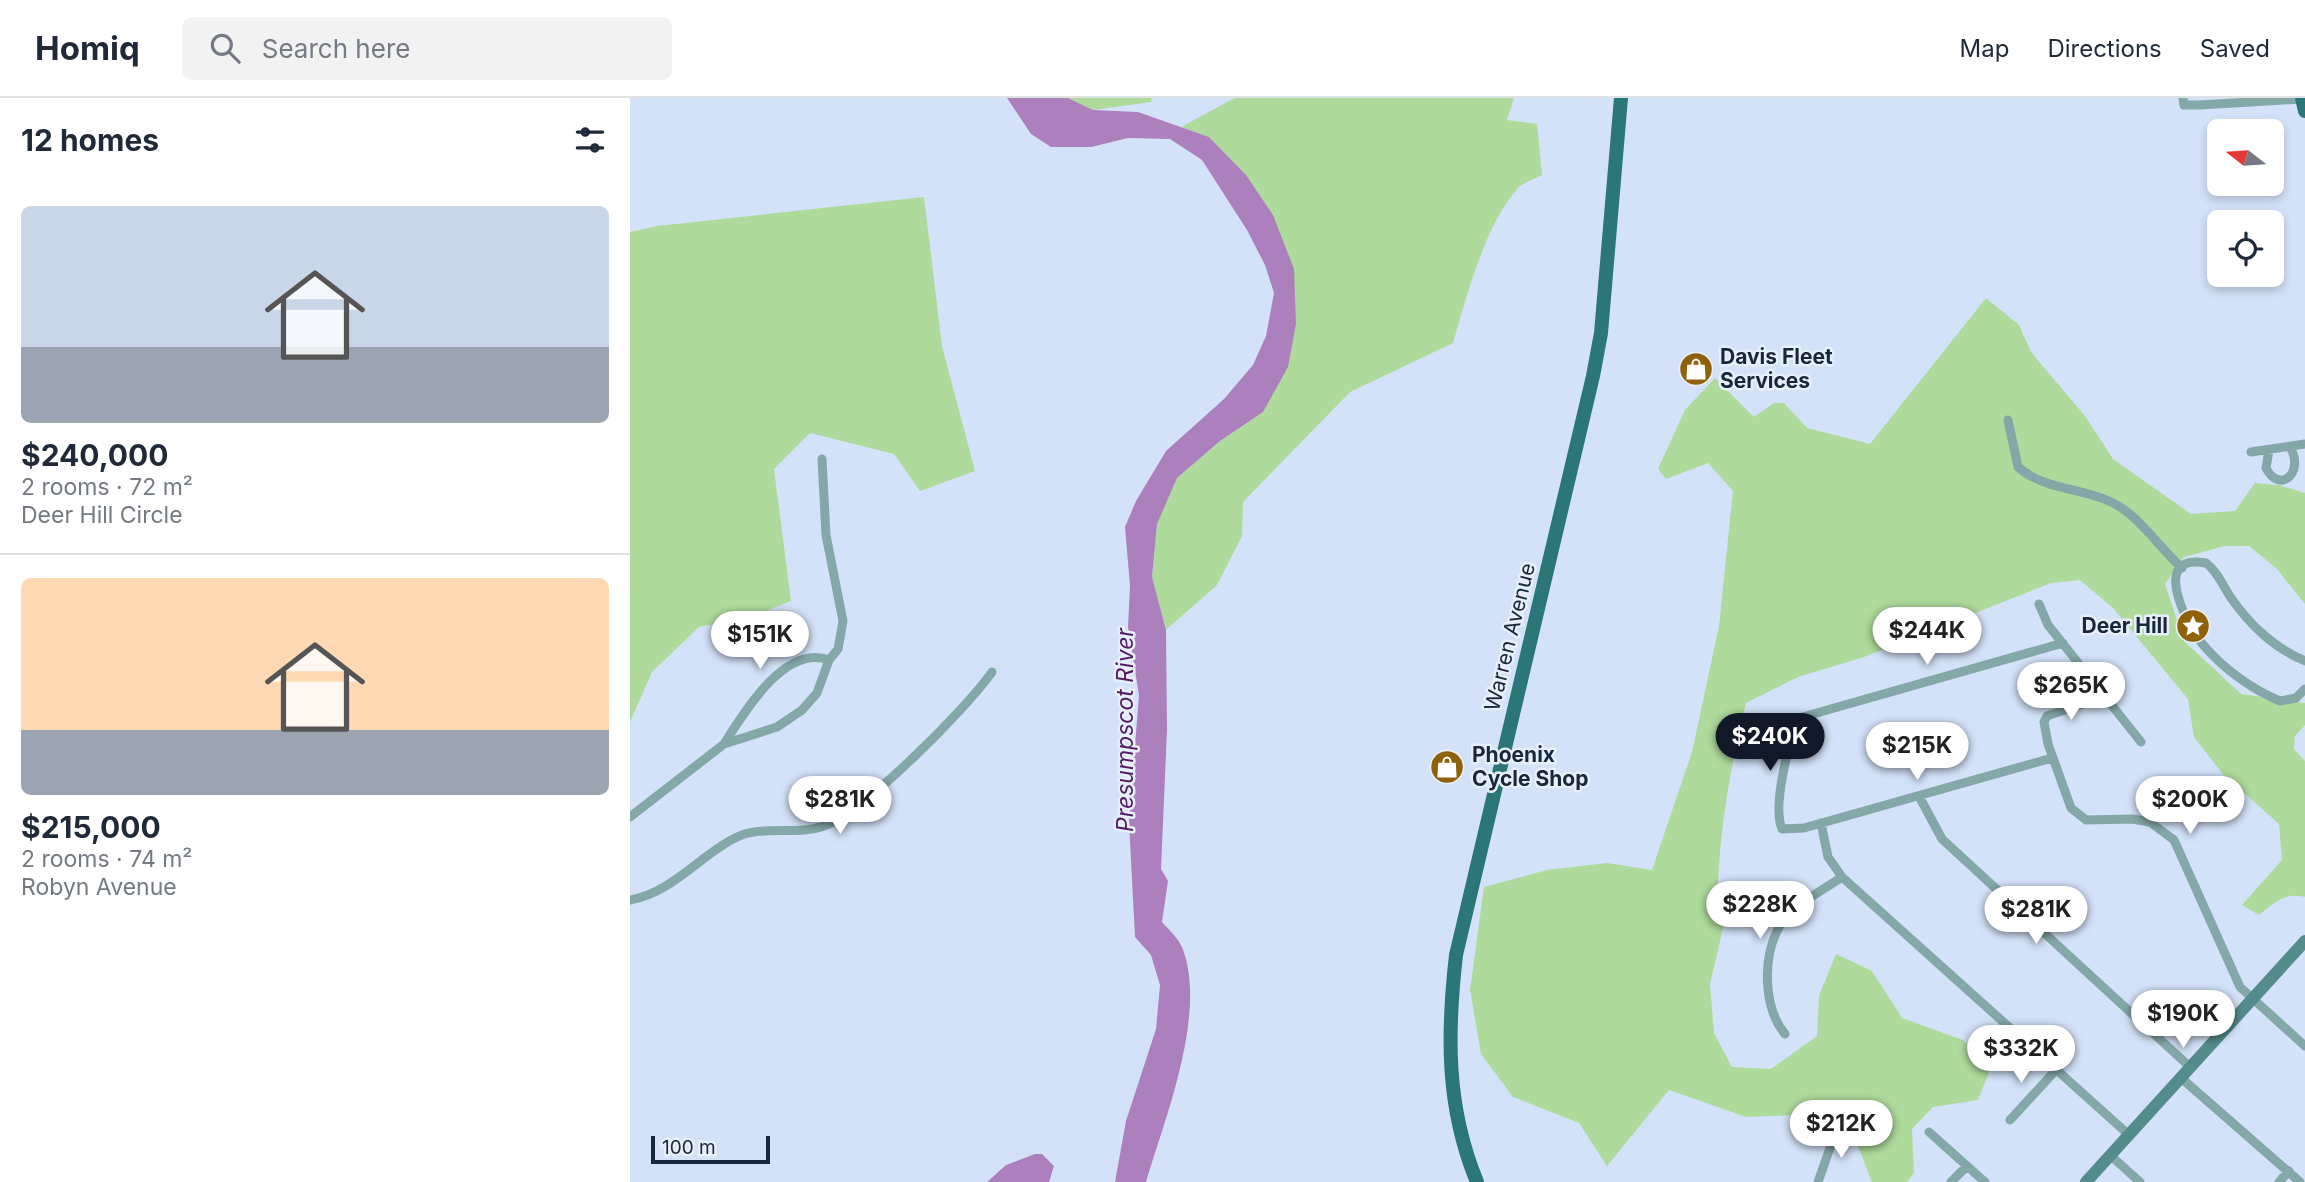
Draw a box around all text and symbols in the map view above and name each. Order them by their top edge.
search box [182,17,672,80]
text: Homiq [35,28,140,68]
icon: search [206,29,244,67]
text: Search here [262,33,410,64]
text: Map [1960,34,2009,63]
text: Directions [2047,34,2162,63]
text: Saved [2200,34,2270,63]
north arrow [2207,119,2284,196]
map controls [2207,119,2284,287]
icon: filters [571,121,609,159]
text: 12 homes [21,122,159,158]
button: locate [2207,210,2284,287]
icon: home [252,252,378,378]
place label: Davis Fleet Services [1720,344,1833,393]
shop icon: Davis Fleet Services [1677,350,1715,388]
text: $240,000 [21,437,169,473]
text: 2 rooms · 72 m² [21,473,193,501]
text: Deer Hill Circle [21,501,183,529]
street label: Warren Avenue [1479,560,1540,713]
place icon: Deer Hill [2174,607,2212,645]
pin: $244K [1878,608,1976,667]
pin: $151K [711,612,809,671]
place label: Deer Hill [2082,613,2168,638]
text: $244K [1889,616,1965,644]
text: $151K [727,620,793,648]
icon: home [252,624,378,750]
water label: Presumpscot River [1111,627,1139,832]
pin: $265K [2022,662,2120,722]
text: $265K [2033,671,2109,699]
pin: $240K [1721,714,1819,773]
text: $240K [1732,722,1808,750]
pin: $215K [1868,722,1966,782]
text: $215K [1882,731,1952,759]
place label: Phoenix Cycle Shop [1472,742,1588,791]
shop icon: Phoenix Cycle Shop [1428,748,1466,786]
pin: $281K [791,776,889,836]
pin: $200K [2141,776,2239,836]
text: $281K [805,785,875,813]
text: $200K [2151,785,2229,813]
text: $215,000 [21,809,161,845]
text: 2 rooms · 74 m² [21,845,193,873]
text: Robyn Avenue [21,873,177,901]
pin: $228K [1711,882,1809,941]
pin: $281K [1987,886,2085,946]
text: $228K [1722,890,1798,918]
text: $281K [2001,895,2071,923]
pin: $190K [2134,990,2232,1050]
text: $190K [2147,999,2219,1027]
pin: $332K [1972,1026,2070,1085]
text: $332K [1983,1034,2059,1062]
pin: $212K [1792,1100,1890,1160]
text: $212K [1806,1109,1876,1137]
scale bar [651,1133,770,1165]
text: 100 m [662,1136,716,1159]

